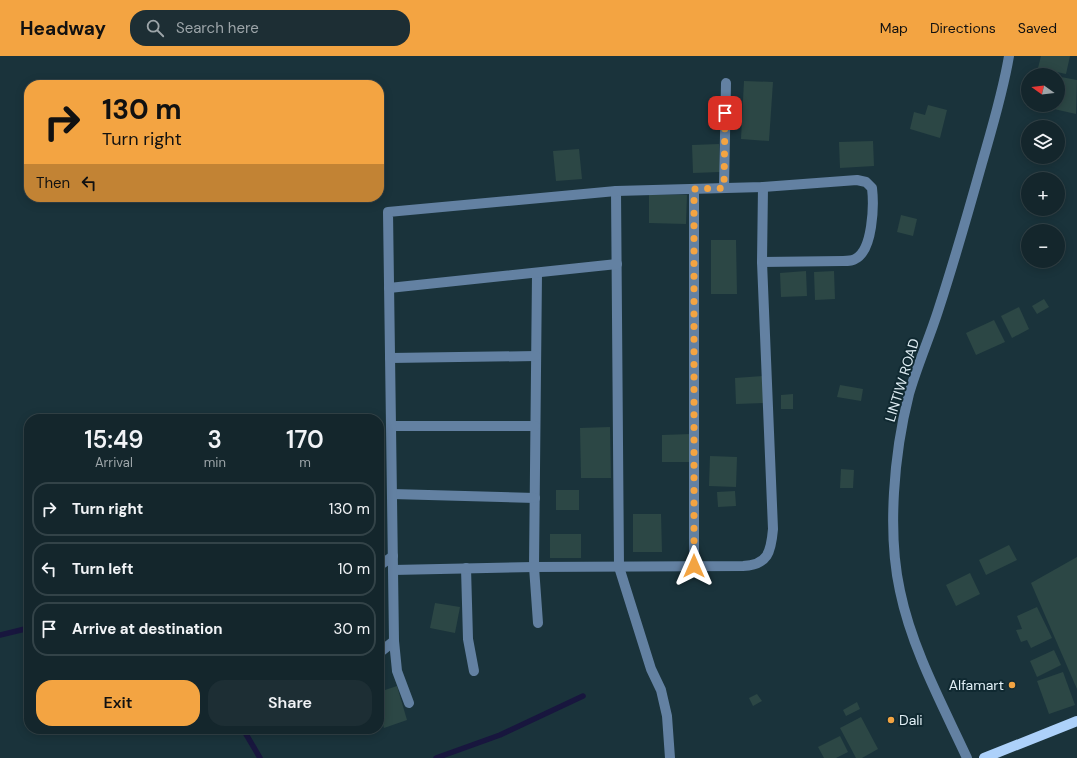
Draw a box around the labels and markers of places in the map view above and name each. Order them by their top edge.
pin [708,96,742,130]
place label: Alfamart [949,676,1004,694]
marker: Alfamart [1007,680,1017,690]
place label: Dali [899,711,923,729]
marker: Dali [886,715,896,725]

